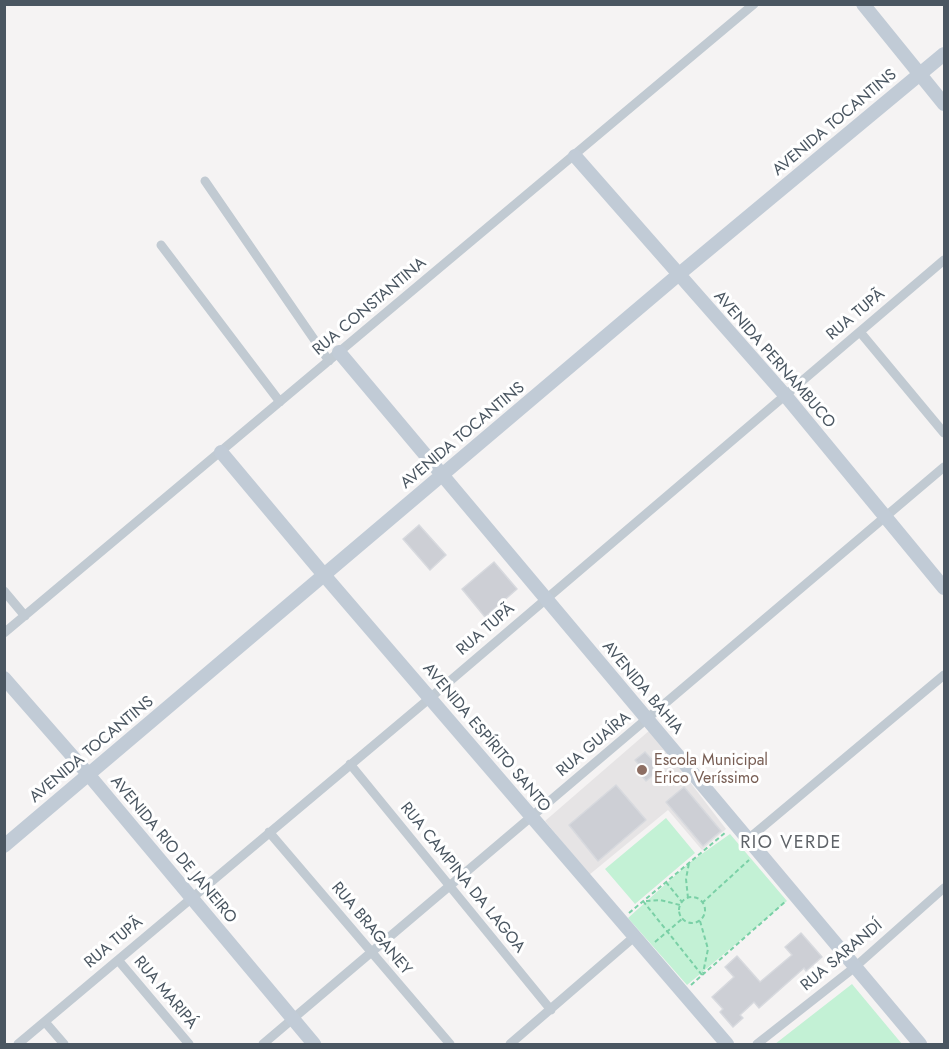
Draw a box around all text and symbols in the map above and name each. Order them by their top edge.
street label: AVENIDA TOCANTINS [769,66,901,180]
street label: RUA CONSTANTINA [309,254,431,360]
street label: RUA TUPÃ [823,285,889,345]
street label: AVENIDA PERNAMBUCO [709,288,839,432]
street label: AVENIDA TOCANTINS [397,379,529,493]
street label: RUA TUPÃ [453,600,519,660]
street label: AVENIDA BAHIA [598,638,686,738]
street label: AVENIDA ESPÍRITO SANTO [418,660,554,816]
street label: AVENIDA TOCANTINS [26,693,158,807]
street label: RUA GUAÍRA [553,708,635,782]
place label: Escola Municipal Erico Veríssimo [654,751,768,789]
marker: Escola Municipal Erico Veríssimo [635,763,649,777]
street label: AVENIDA RIO DE JANEIRO [106,772,240,928]
street label: RUA CAMPINA DA LAGOA [395,799,529,957]
district label: RIO VERDE [740,833,842,855]
street label: RUA BRAGANEY [327,879,415,979]
street label: RUA TUPÃ [81,913,147,973]
street label: RUA SARANDÍ [797,916,887,996]
street label: RUA MARIPÁ [129,953,201,1033]

